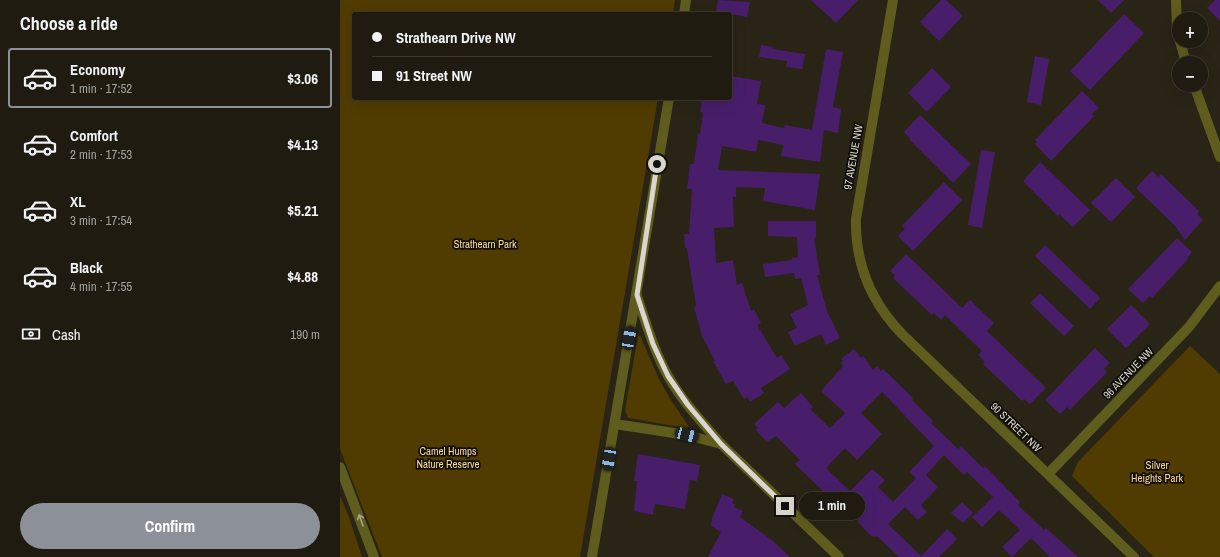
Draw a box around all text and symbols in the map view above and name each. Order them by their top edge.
text: Choose a ride [20,11,118,36]
map controls [1172,12,1208,92]
button: + [1172,12,1208,48]
text: Strathearn Drive NW [396,27,516,48]
button: − [1172,56,1208,92]
text: Economy [70,59,125,80]
icon: car [22,60,58,96]
text: 91 Street NW [396,65,472,86]
text: $3.06 [287,68,318,89]
text: 1 min · 17:52 [70,80,132,97]
street label: 97 AVENUE NW [840,123,866,191]
text: Comfort [70,125,118,146]
icon: car [22,126,58,162]
text: $4.13 [287,134,318,155]
text: 2 min · 17:53 [70,146,132,163]
route start [648,155,666,173]
text: XL [70,191,86,212]
icon: car [22,192,58,228]
text: $5.21 [287,200,318,221]
text: 3 min · 17:54 [70,212,132,229]
park label: Strathearn Park [453,237,517,251]
text: Black [70,257,103,278]
icon: car [22,258,58,294]
text: $4.88 [287,266,318,287]
text: 4 min · 17:55 [70,278,132,295]
icon: cash [20,323,42,345]
text: Cash [52,324,81,345]
car [621,325,637,351]
text: 190 m [290,326,320,343]
street label: 96 AVENUE NW [1100,344,1156,402]
street label: 90 STREET NW [988,399,1045,455]
car [674,426,700,444]
park label: Camel Humps Nature Reserve [416,444,480,471]
car [601,446,617,472]
park label: Silver Heights Park [1131,458,1184,485]
callout: 1 min [799,492,865,520]
route end [776,497,794,515]
text: 1 min [818,497,846,514]
button: Confirm [20,503,320,549]
one-way arrow [356,515,364,527]

